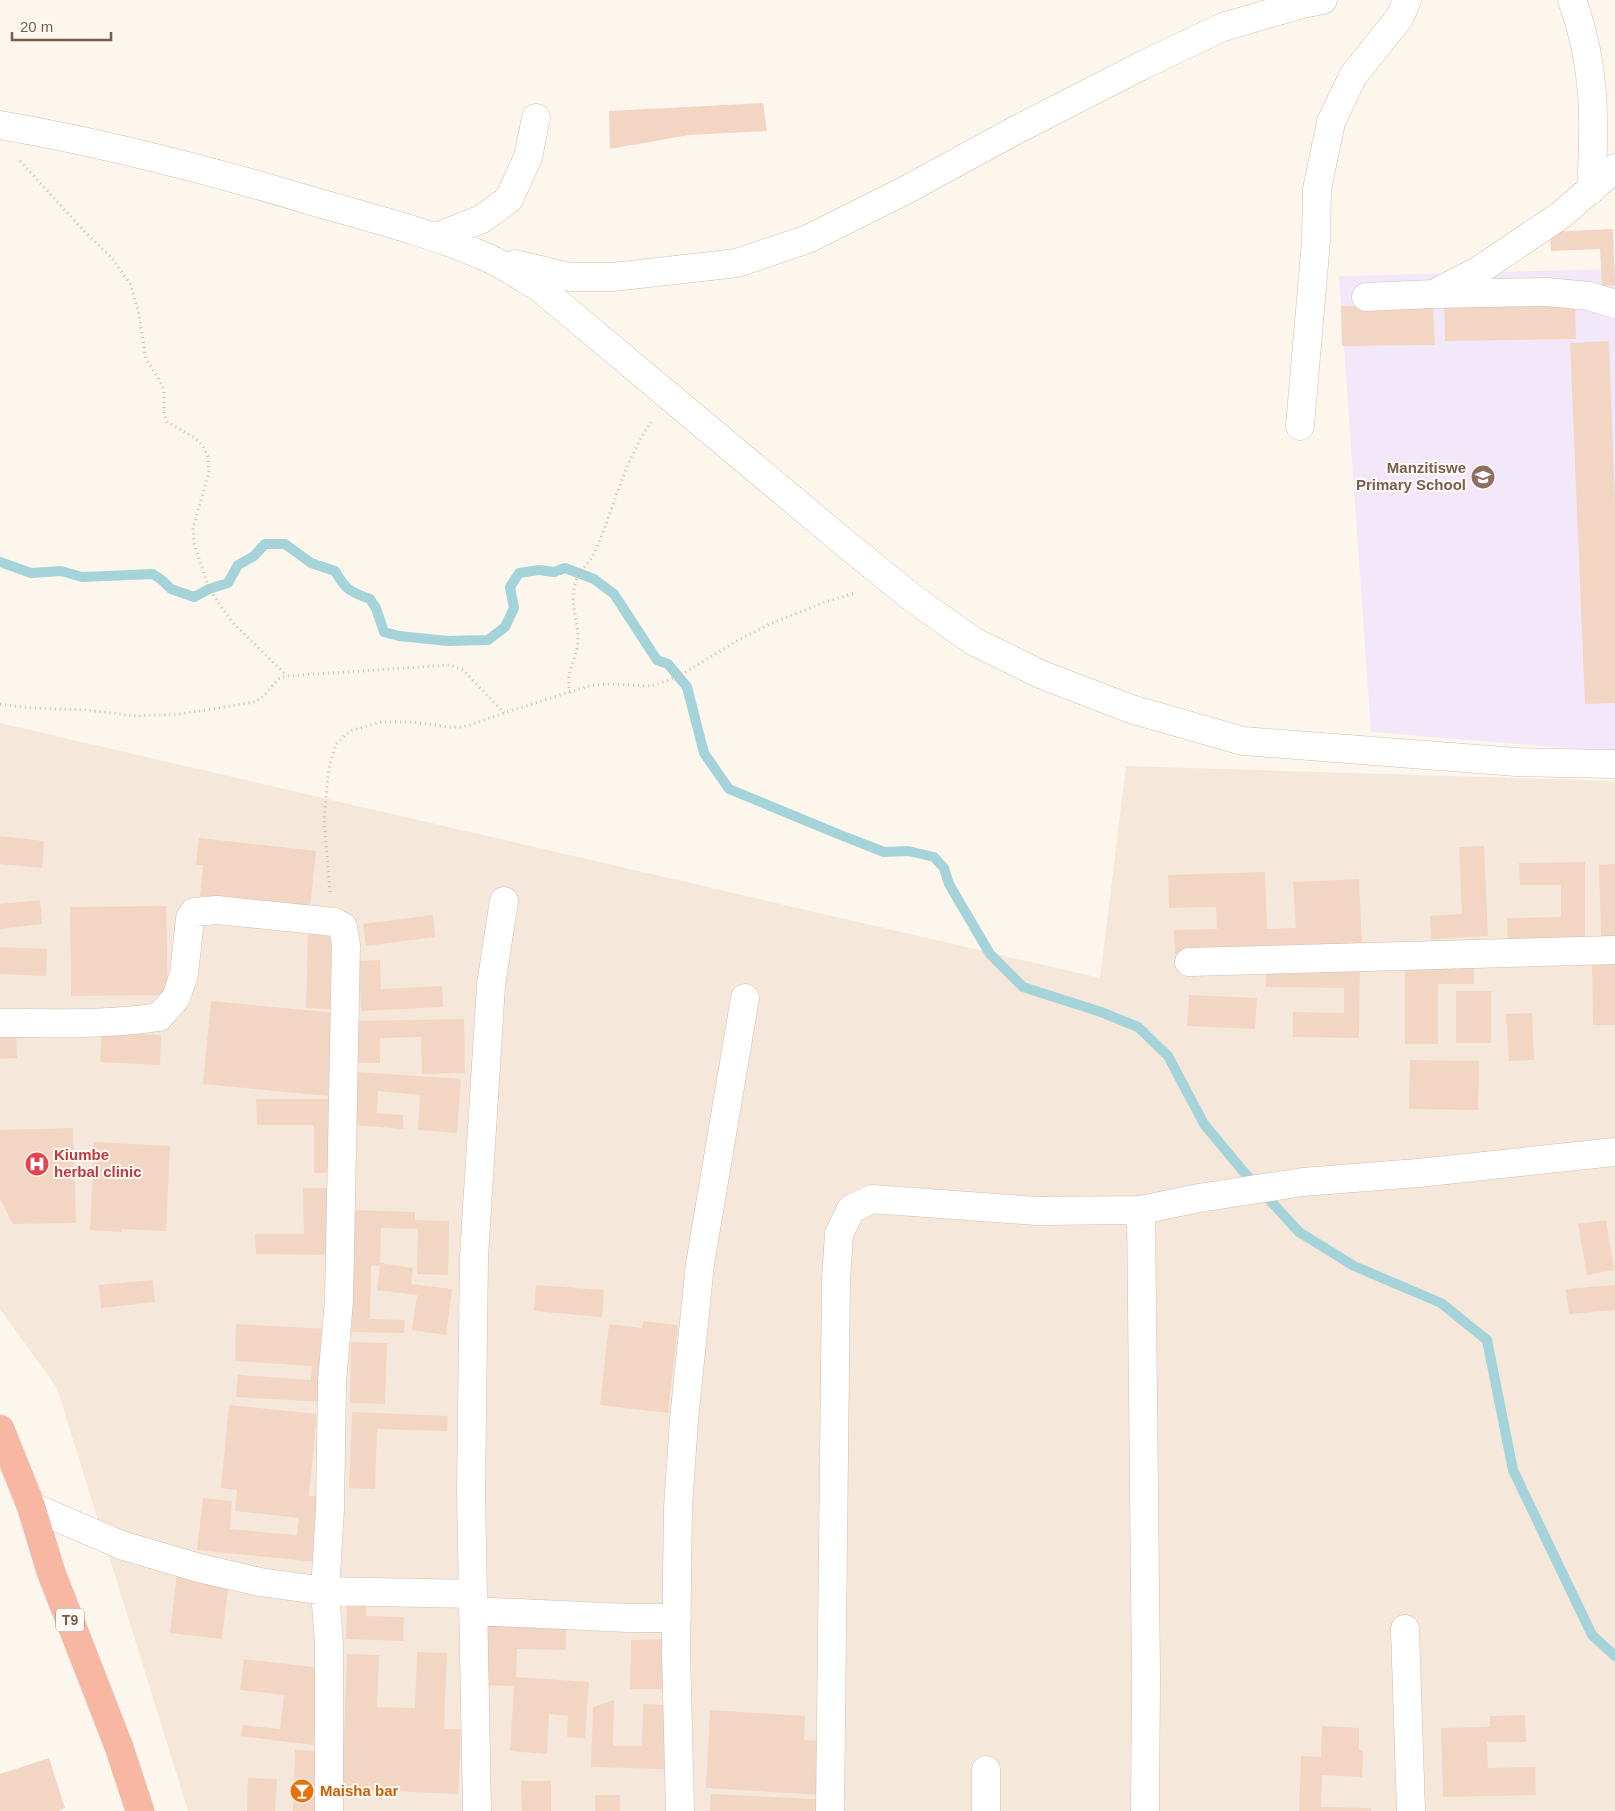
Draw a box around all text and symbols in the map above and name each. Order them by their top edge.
scale bar [12,10,111,42]
text: 20 m [20,18,53,35]
place label: Manzitiswe Primary School [1356,459,1466,493]
school or university icon: Manzitiswe Primary School [1470,464,1496,490]
place label: Kiumbe herbal clinic [54,1146,142,1180]
hospital icon: Kiumbe herbal clinic [24,1151,50,1177]
road number: T9 [56,1608,84,1632]
bar icon: Maisha bar [289,1778,315,1804]
place label: Maisha bar [320,1782,399,1799]

